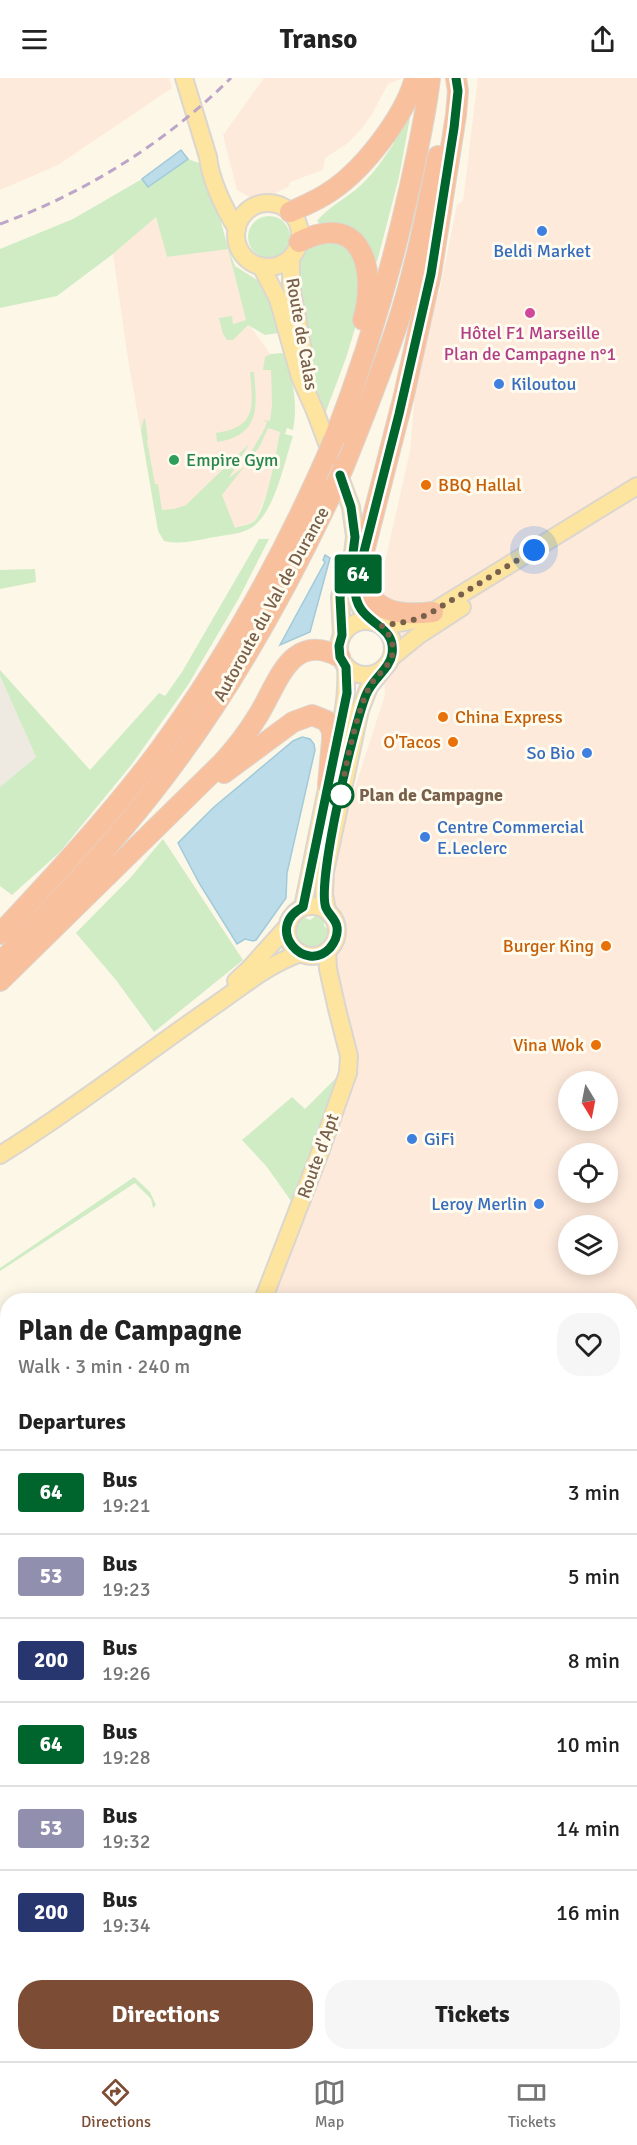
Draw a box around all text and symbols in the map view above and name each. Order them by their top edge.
icon: menu [18,23,51,56]
text: Transo [280,23,357,56]
icon: share [586,23,619,56]
marker: Beldi Market [535,224,549,238]
place label: Beldi Market [493,240,591,262]
street label: Route de Calas [281,276,323,392]
marker: Hôtel F1 Marseille Plan de Campagne n°1 [523,306,537,320]
place label: Hôtel F1 Marseille Plan de Campagne n°1 [444,322,616,365]
place label: Kiloutou [511,373,576,395]
marker: Kiloutou [492,377,506,391]
place label: Empire Gym [186,449,278,471]
marker: Empire Gym [167,453,181,467]
place label: BBQ Hallal [438,474,521,496]
marker: BBQ Hallal [419,478,433,492]
street label: Autoroute du Val de Durance [208,503,334,705]
your location [519,535,549,565]
line badge: 64 [331,554,385,594]
text: 64 [347,561,369,587]
place label: China Express [455,706,563,728]
marker: China Express [436,710,450,724]
place label: O'Tacos [383,731,441,753]
marker: O'Tacos [446,735,460,749]
place label: So Bio [527,742,575,764]
marker: So Bio [580,746,594,760]
marker: Plan de Campagne [328,782,354,808]
place label: Plan de Campagne [359,784,503,806]
place label: Centre Commercial E.Leclerc [437,816,584,859]
marker: Centre Commercial E.Leclerc [418,830,432,844]
place label: Burger King [503,935,594,957]
marker: Burger King [599,939,613,953]
place label: Vina Wok [513,1034,584,1056]
marker: Vina Wok [589,1038,603,1052]
north arrow [558,1071,618,1131]
map controls [558,1071,618,1275]
street label: Route d'Apt [292,1110,344,1202]
place label: GiFi [424,1128,455,1150]
marker: GiFi [405,1132,419,1146]
button: locate [558,1143,618,1203]
place label: Leroy Merlin [431,1193,527,1215]
marker: Leroy Merlin [532,1197,546,1211]
button: layers [558,1215,618,1275]
button: heart [557,1313,620,1376]
text: Plan de Campagne [18,1314,242,1348]
text: Walk · 3 min · 240 m [18,1354,190,1379]
text: Departures [18,1408,126,1435]
text: Bus [102,1466,137,1493]
text: 64 [40,1479,62,1505]
text: 3 min [568,1479,620,1506]
text: 19:21 [102,1493,151,1518]
text: Bus [102,1550,137,1577]
text: 53 [40,1563,62,1589]
text: 5 min [568,1563,620,1590]
text: 19:23 [102,1577,151,1602]
text: Bus [102,1634,137,1661]
text: 200 [34,1647,68,1673]
text: 8 min [568,1647,620,1674]
text: 19:26 [102,1661,151,1686]
text: Bus [102,1718,137,1745]
text: 64 [40,1731,62,1757]
text: 10 min [556,1731,620,1758]
text: 19:28 [102,1745,151,1770]
text: Bus [102,1802,137,1829]
text: 53 [40,1815,62,1841]
text: 14 min [556,1815,620,1842]
text: 19:32 [102,1829,151,1854]
text: Bus [102,1886,137,1913]
text: 200 [34,1899,68,1925]
text: 16 min [556,1899,620,1926]
text: 19:34 [102,1913,151,1938]
button: Directions [18,1980,313,2049]
button: Tickets [325,1980,620,2049]
tab: Directions [81,2076,151,2132]
tab: Map [313,2076,346,2132]
tab: Tickets [508,2076,556,2132]

